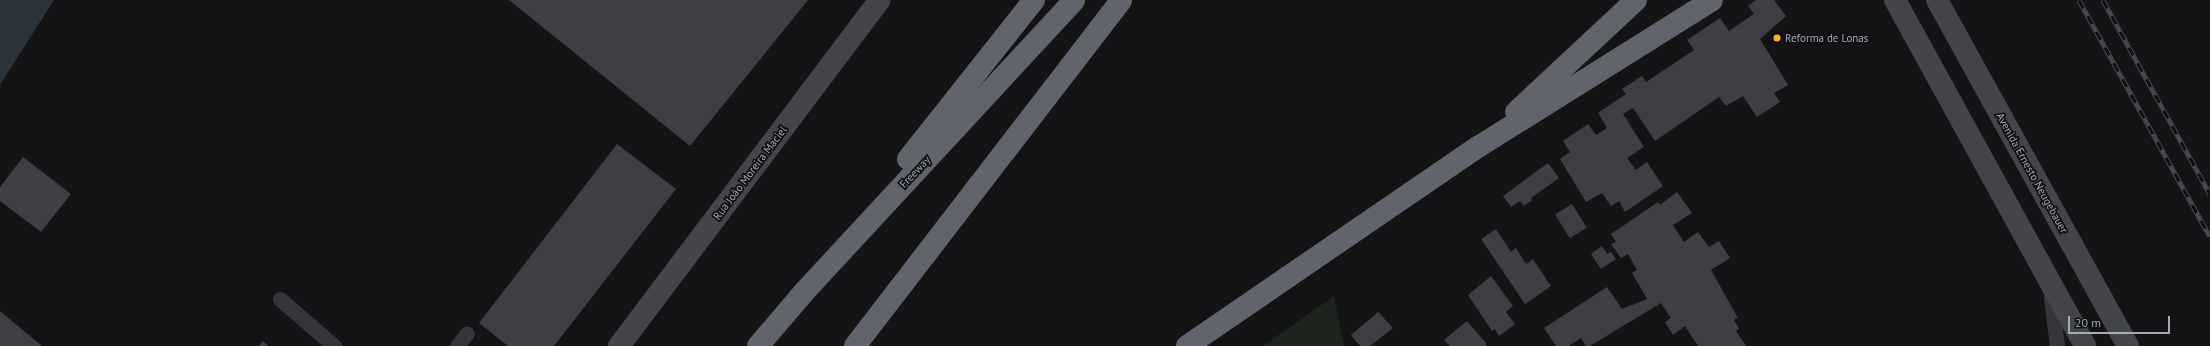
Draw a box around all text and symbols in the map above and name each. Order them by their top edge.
place label: Reforma de Lonas [1785,31,1868,45]
marker: Reforma de Lonas [1772,33,1782,43]
street label: Avenida Ernesto Neugebauer [1993,111,2071,235]
street label: Rua João Moreira Maciel [710,123,790,223]
street label: Freeway [897,153,933,191]
scale bar [2070,308,2172,334]
text: 20 m [2075,315,2101,330]

